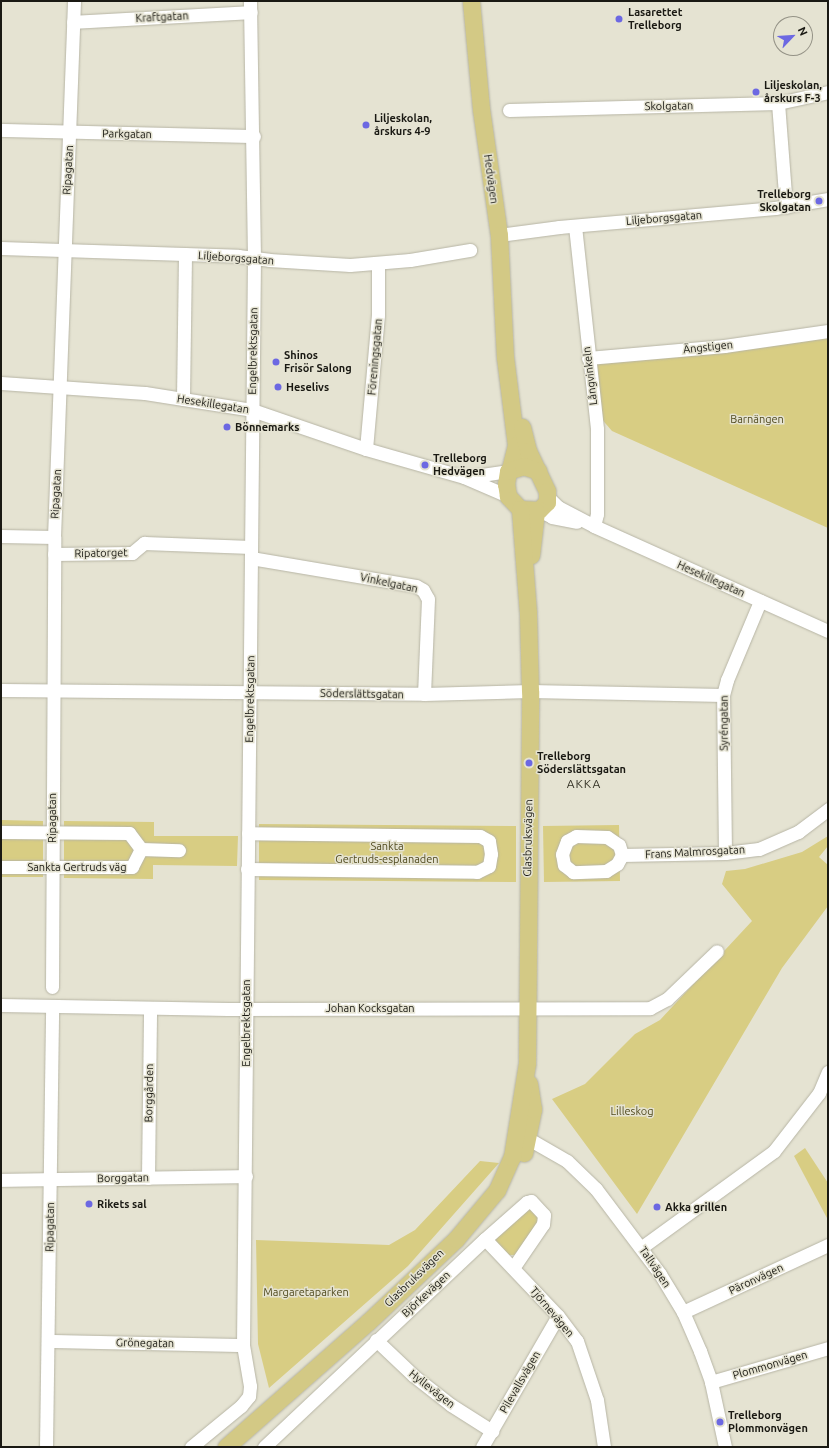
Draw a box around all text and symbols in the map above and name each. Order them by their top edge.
place label: Lasarettet Trelleborg [628,6,682,32]
street label: Kraftgatan [135,9,189,25]
marker: Lasarettet Trelleborg [613,13,625,25]
north arrow [773,16,813,56]
text: N [796,25,810,38]
place label: Liljeskolan, årskurs F-3 [764,79,822,105]
marker: Liljeskolan, årskurs F-3 [751,87,761,97]
street label: Skolgatan [645,99,693,113]
place label: Liljeskolan, årskurs 4-9 [374,112,432,138]
marker: Liljeskolan, årskurs 4-9 [361,120,371,130]
street label: Parkgatan [102,127,152,141]
street label: Ripagatan [60,145,76,195]
street label: Hedvägen [481,153,501,205]
place label: Trelleborg Skolgatan [757,188,811,214]
marker: Trelleborg Skolgatan [814,196,824,206]
street label: Liljeborgsgatan [625,208,703,228]
street label: Liljeborgsgatan [198,249,274,267]
street label: Engelbrektsgatan [246,307,260,395]
street label: Föreningsgatan [365,318,385,396]
street label: Ängstigen [682,338,734,356]
street label: Långvinkeln [580,346,600,406]
place label: Shinos Frisör Salong [284,349,352,375]
marker: Shinos Frisör Salong [271,357,281,367]
place label: Heselivs [286,380,329,394]
marker: Heselivs [273,382,283,392]
street label: Hesekillegatan [176,392,250,416]
park label: Barnängen [730,412,784,426]
place label: Bönnemarks [235,420,299,434]
marker: Bönnemarks [222,422,232,432]
place label: Trelleborg Hedvägen [433,452,487,478]
marker: Trelleborg Hedvägen [420,460,430,470]
street label: Ripagatan [48,469,64,519]
street label: Ripatorget [74,546,128,560]
street label: Hesekillegatan [675,558,747,600]
street label: Vinkelgatan [359,570,419,596]
street label: Engelbrektsgatan [243,655,257,743]
street label: Söderslättsgatan [320,687,404,701]
street label: Syréngatan [717,695,731,751]
place label: Trelleborg Söderslättsgatan [537,750,626,776]
marker: Trelleborg Söderslättsgatan [524,758,534,768]
district label: AKKA [567,777,601,791]
street label: Ripagatan [45,793,59,843]
street label: Glasbruksvägen [521,799,535,877]
park label: Sankta Gertruds-esplanaden [335,840,439,866]
street label: Frans Malmrosgatan [645,843,745,861]
street label: Sankta Gertruds väg [27,860,127,874]
street label: Engelbrektsgatan [239,979,253,1067]
street label: Johan Kocksgatan [325,1001,415,1015]
street label: Borggården [142,1063,156,1123]
park label: Lilleskog [611,1104,653,1118]
street label: Borggatan [97,1171,149,1185]
place label: Rikets sal [97,1197,146,1211]
marker: Rikets sal [84,1199,94,1209]
place label: Akka grillen [665,1200,727,1214]
street label: Ripagatan [43,1202,57,1252]
marker: Akka grillen [652,1202,662,1212]
street label: Tallvägen [636,1244,674,1290]
street label: Glasbruksvägen [382,1246,446,1310]
street label: Päronvägen [727,1261,785,1297]
street label: Björkevägen [399,1268,453,1320]
street label: Tjörnevägen [527,1284,577,1340]
park label: Margaretaparken [263,1285,349,1299]
street label: Grönegatan [116,1336,174,1350]
street label: Plommonvägen [731,1348,809,1382]
street label: Pilevallsvägen [497,1349,543,1415]
street label: Hyllevägen [406,1367,458,1411]
place label: Trelleborg Plommonvägen [728,1409,808,1435]
marker: Trelleborg Plommonvägen [715,1417,725,1427]

